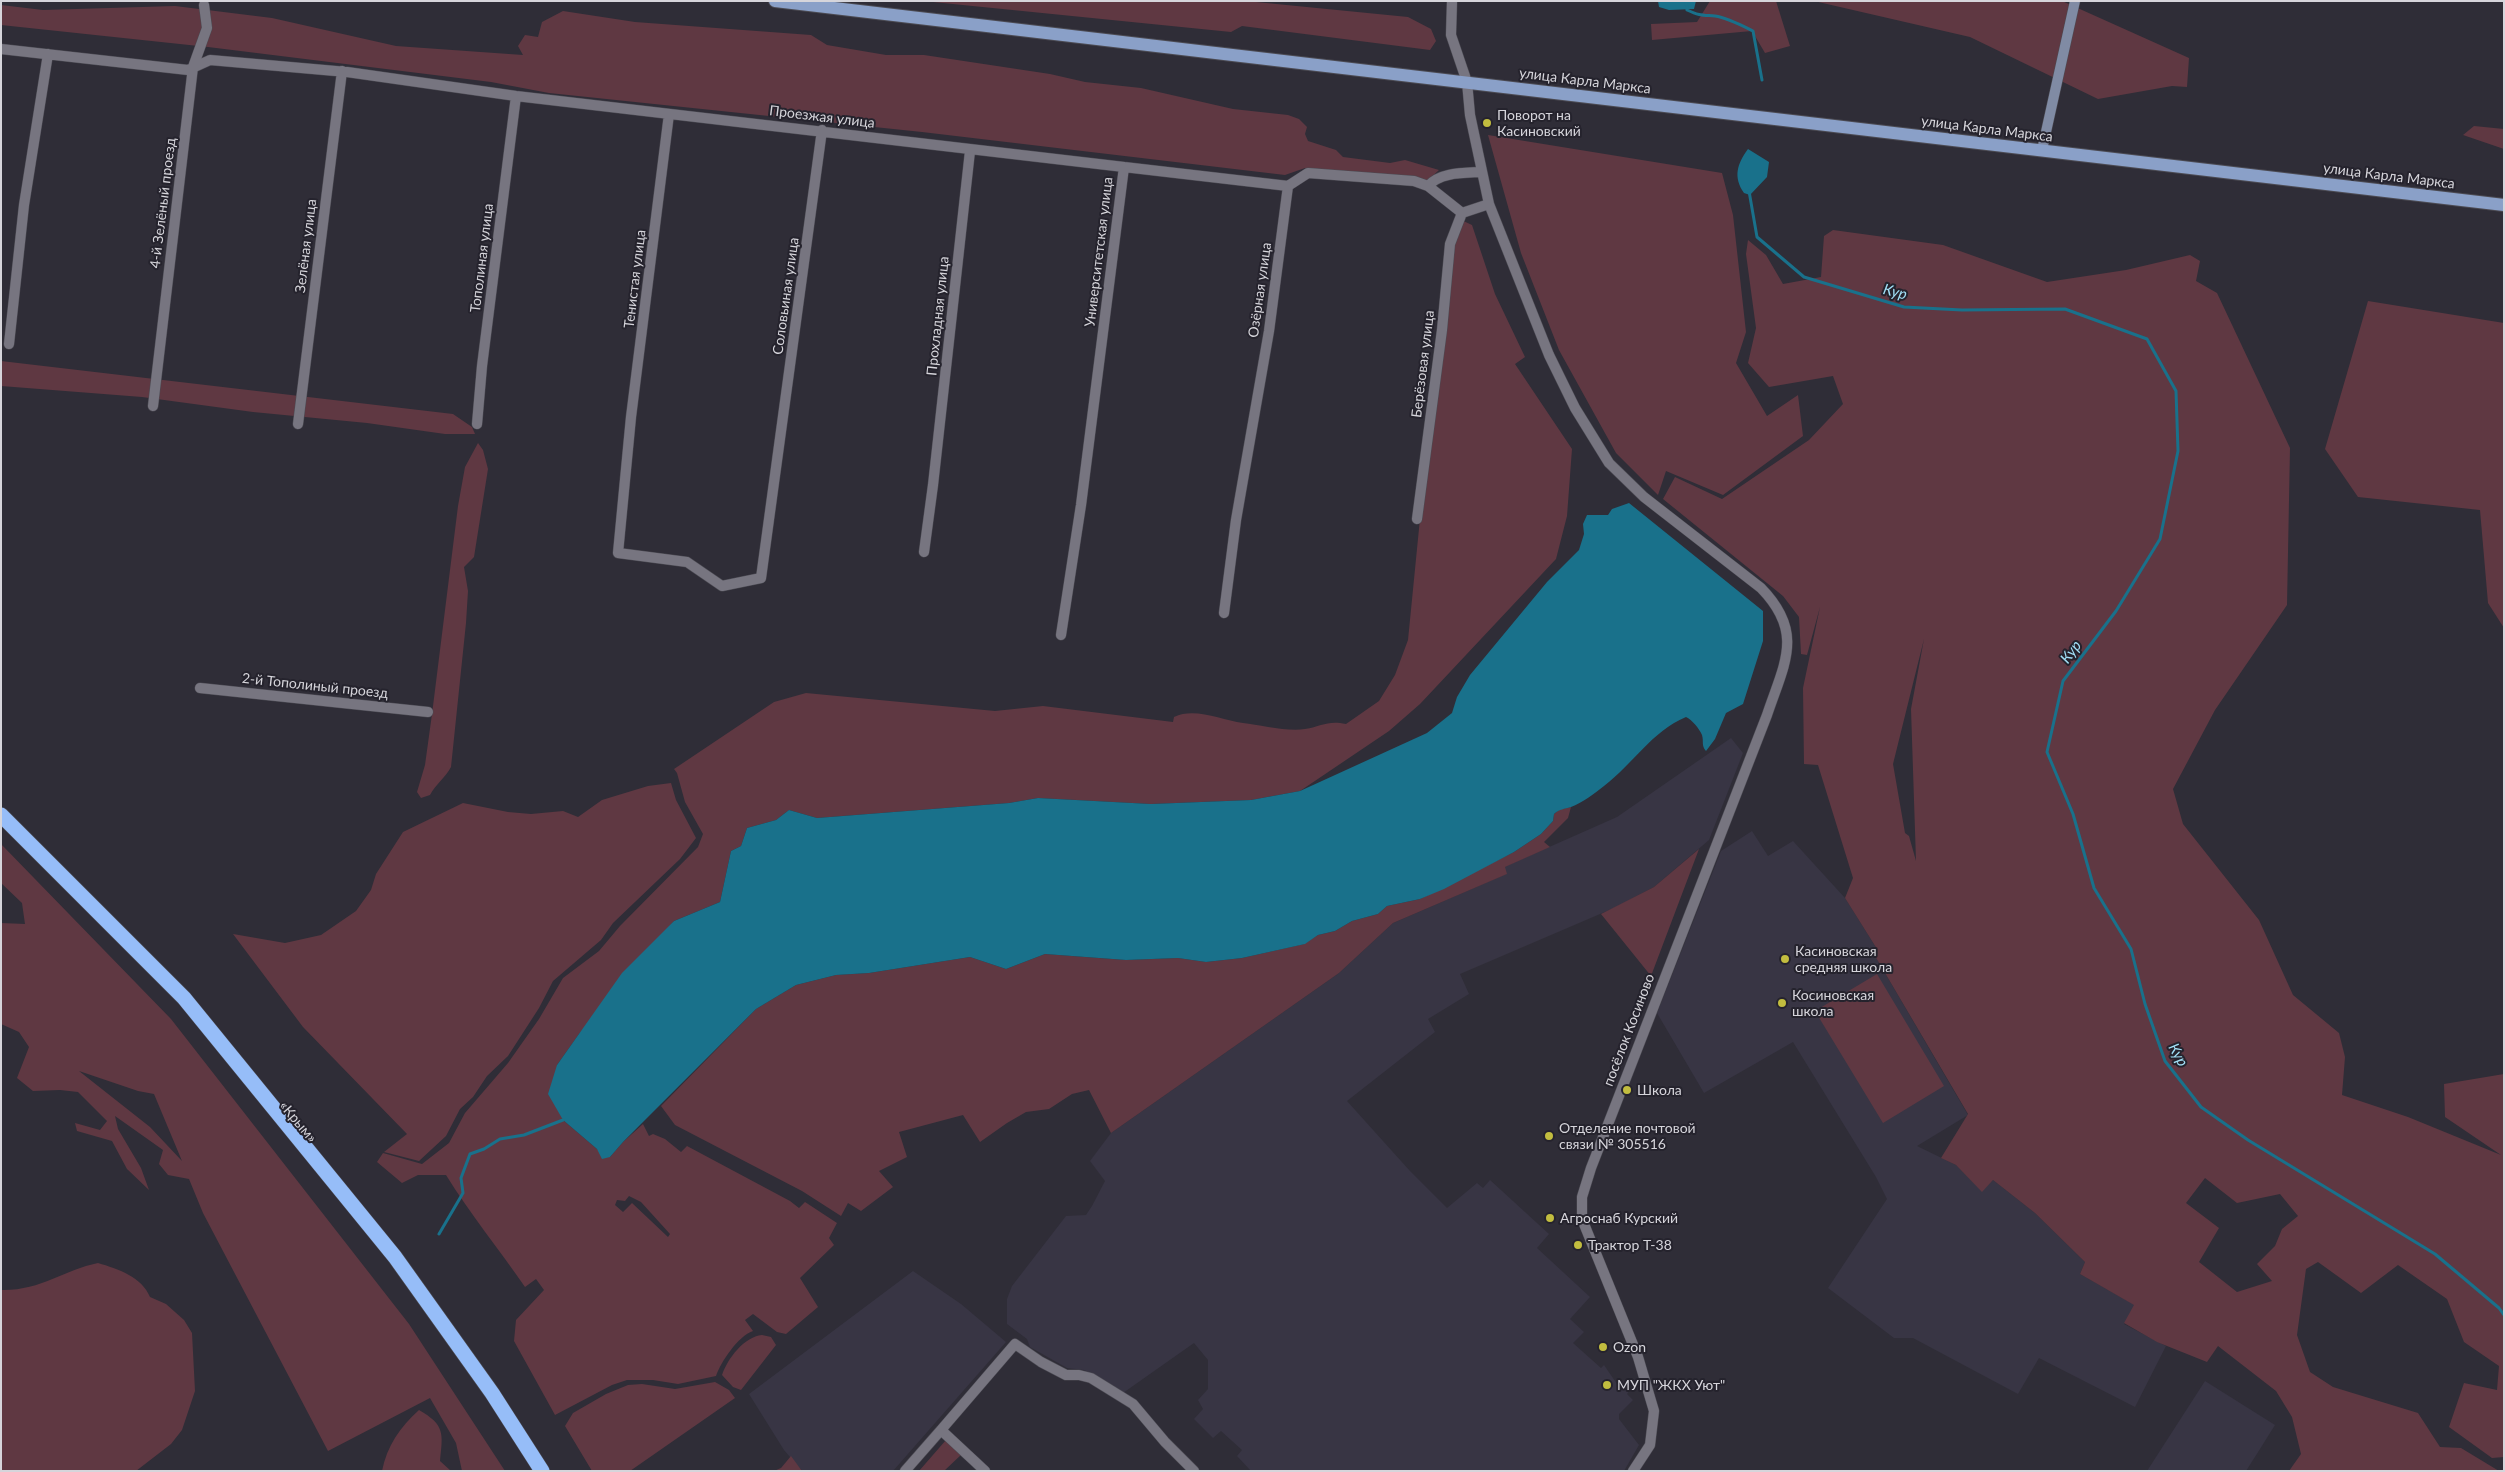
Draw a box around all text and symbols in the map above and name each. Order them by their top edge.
street label: улица Карла Маркса [1518,65,1652,97]
street label: Проезжая улица [768,102,876,132]
place label: Поворот на Касиновский [1497,107,1581,140]
street label: улица Карла Маркса [1920,113,2054,145]
marker: Поворот на Касиновский [1481,117,1493,129]
street label: 4-й Зелёный проезд [147,137,179,269]
street label: улица Карла Маркса [2322,160,2456,192]
street label: Университетская улица [1081,176,1117,328]
street label: Зелёная улица [292,198,320,294]
street label: Тополиная улица [467,202,497,314]
street label: Тенистая улица [621,229,649,329]
street label: Соловьиная улица [769,236,803,356]
street label: Озёрная улица [1245,241,1275,339]
street label: Прохладная улица [923,255,953,377]
water label: Кур [1881,280,1909,304]
street label: Берёзовая улица [1408,309,1438,419]
water label: Кур [2057,637,2085,667]
street label: 2-й Тополиный проезд [241,670,389,702]
place label: Касиновская средняя школа [1795,943,1892,976]
marker: Касиновская средняя школа [1779,953,1791,965]
street label: посёлок Косиново [1600,971,1658,1089]
place label: Косиновская школа [1792,987,1874,1020]
marker: Косиновская школа [1776,997,1788,1009]
water label: Кур [2164,1040,2192,1070]
place label: Школа [1637,1082,1682,1098]
marker: Школа [1621,1084,1633,1096]
street label: «Крым» [276,1098,320,1146]
place label: Отделение почтовой связи № 305516 [1559,1120,1696,1152]
marker: Отделение почтовой связи № 305516 [1543,1130,1555,1142]
place label: Агроснаб Курский [1560,1210,1678,1226]
marker: Агроснаб Курский [1544,1212,1556,1224]
place label: Трактор Т-38 [1588,1237,1672,1253]
marker: Трактор Т-38 [1572,1239,1584,1251]
place label: Ozon [1613,1339,1646,1355]
marker: Ozon [1597,1341,1609,1353]
place label: МУП "ЖКХ Уют" [1617,1377,1725,1393]
marker: МУП "ЖКХ Уют" [1601,1379,1613,1391]

